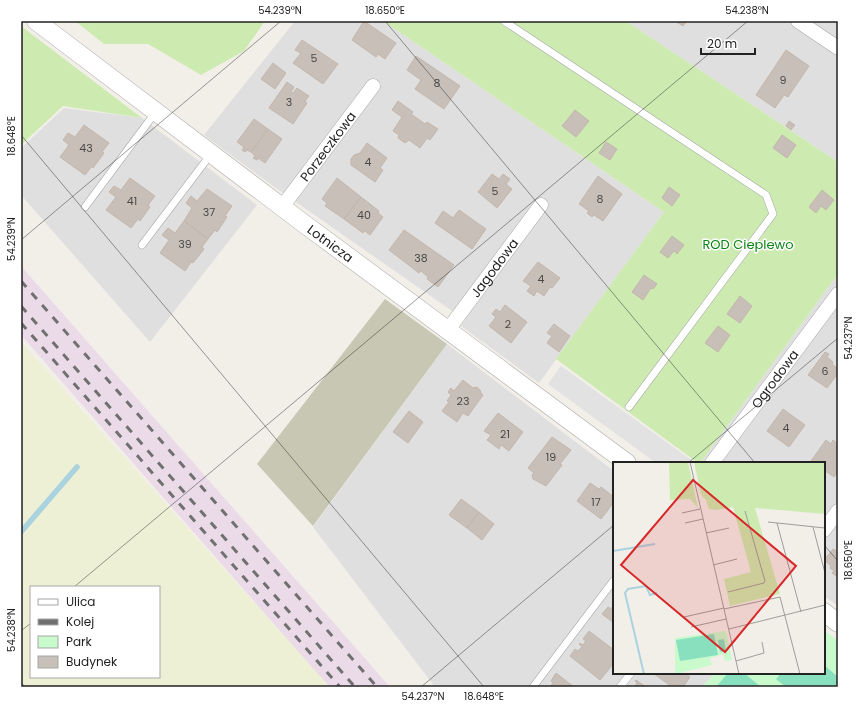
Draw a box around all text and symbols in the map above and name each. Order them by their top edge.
text: 54.239°N [258,3,302,18]
text: 18.650°E [365,3,405,18]
text: 54.238°N [725,3,769,18]
scale bar [701,30,755,56]
text: 20 m [707,35,737,52]
house number: 5 [311,50,318,66]
house number: 9 [780,72,787,88]
house number: 8 [434,75,441,91]
house number: 3 [286,94,292,110]
street label: Porzeczkowa [295,107,360,185]
text: 18.648°E [4,116,19,156]
house number: 43 [79,140,93,156]
house number: 4 [365,154,372,170]
house number: 5 [492,183,499,199]
house number: 8 [597,191,604,207]
house number: 41 [127,193,137,209]
house number: 37 [203,204,215,220]
house number: 40 [357,207,371,223]
text: 54.239°N [4,217,19,261]
street label: Lotnicza [304,220,357,267]
street label: Jagodowa [466,234,523,301]
park label: ROD Cieplewo [702,235,794,254]
house number: 39 [178,236,192,252]
house number: 38 [414,250,428,266]
house number: 4 [538,271,545,287]
house number: 2 [505,316,511,332]
text: 54.237°N [841,317,856,359]
street label: Ogrodowa [747,346,803,412]
house number: 6 [822,363,829,379]
house number: 23 [457,393,469,409]
house number: 4 [783,420,790,436]
house number: 21 [500,426,510,442]
house number: 19 [546,449,556,465]
inset map [613,462,825,674]
house number: 17 [591,494,601,510]
text: 18.650°E [841,540,856,580]
legend [30,586,160,678]
text: Ulica [66,593,95,610]
text: 54.238°N [4,608,19,652]
text: Kolej [66,613,94,630]
text: Park [66,633,93,650]
text: Budynek [66,653,118,670]
text: 54.237°N [402,689,444,704]
text: 18.648°E [464,689,504,704]

